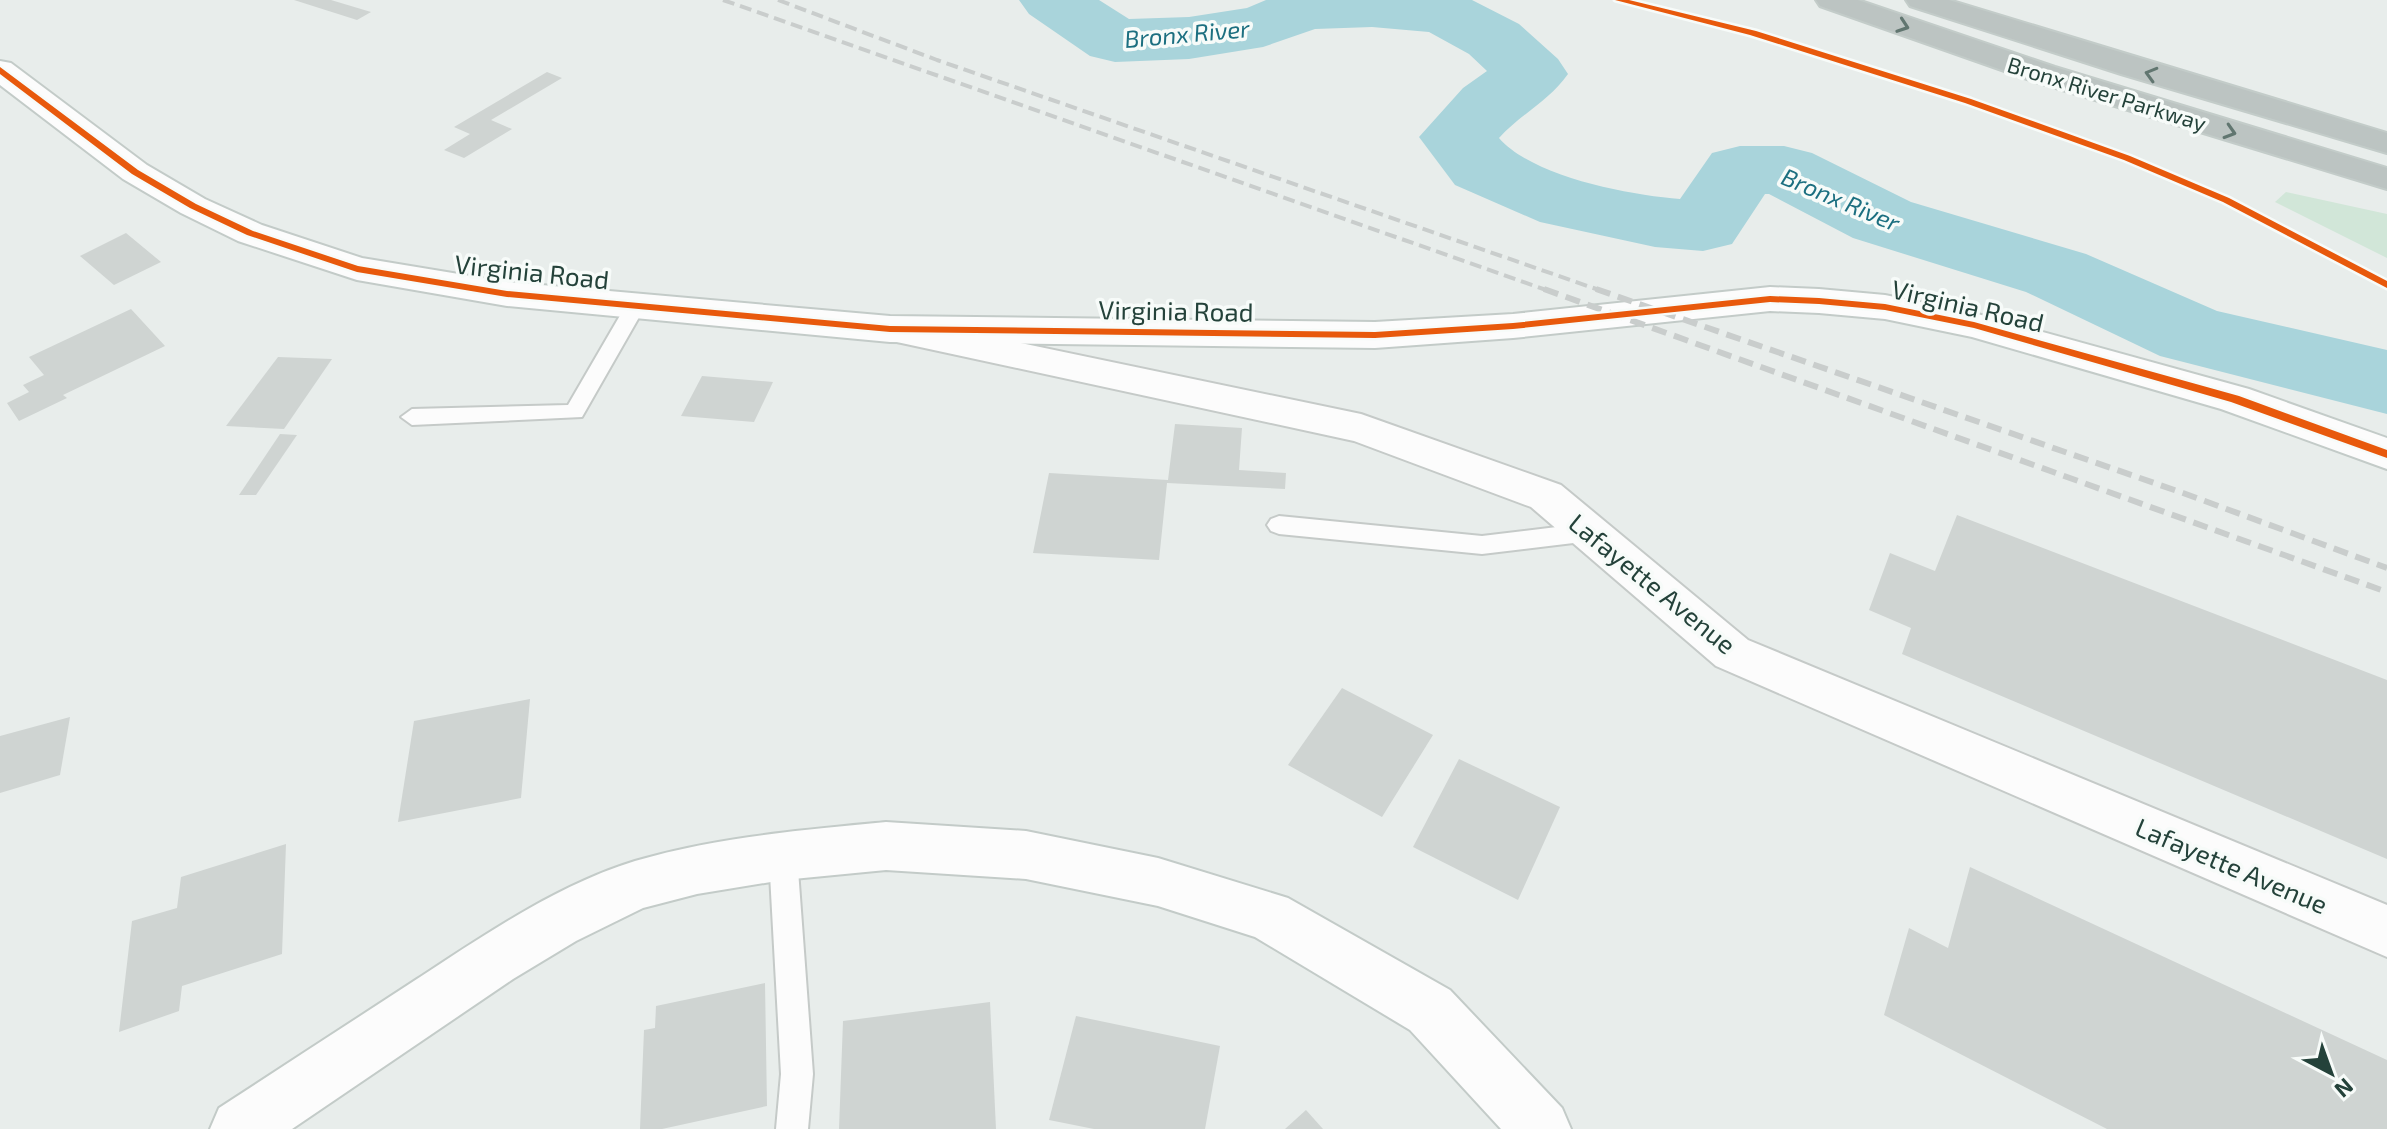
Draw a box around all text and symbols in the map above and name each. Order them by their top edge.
water label: Bronx River [1123,13,1251,53]
one-way arrow [1895,17,1909,33]
street label: Bronx River Parkway [2005,50,2210,136]
one-way arrow [2144,67,2158,83]
one-way arrow [2223,123,2237,139]
water label: Bronx River [1778,161,1905,237]
street label: Virginia Road [453,247,611,295]
street label: Virginia Road [1889,272,2047,338]
street label: Virginia Road [1098,293,1254,327]
street label: Lafayette Avenue [1563,506,1743,660]
street label: Lafayette Avenue [2131,811,2333,919]
north arrow [2291,1033,2371,1113]
text: N [2330,1074,2359,1104]

